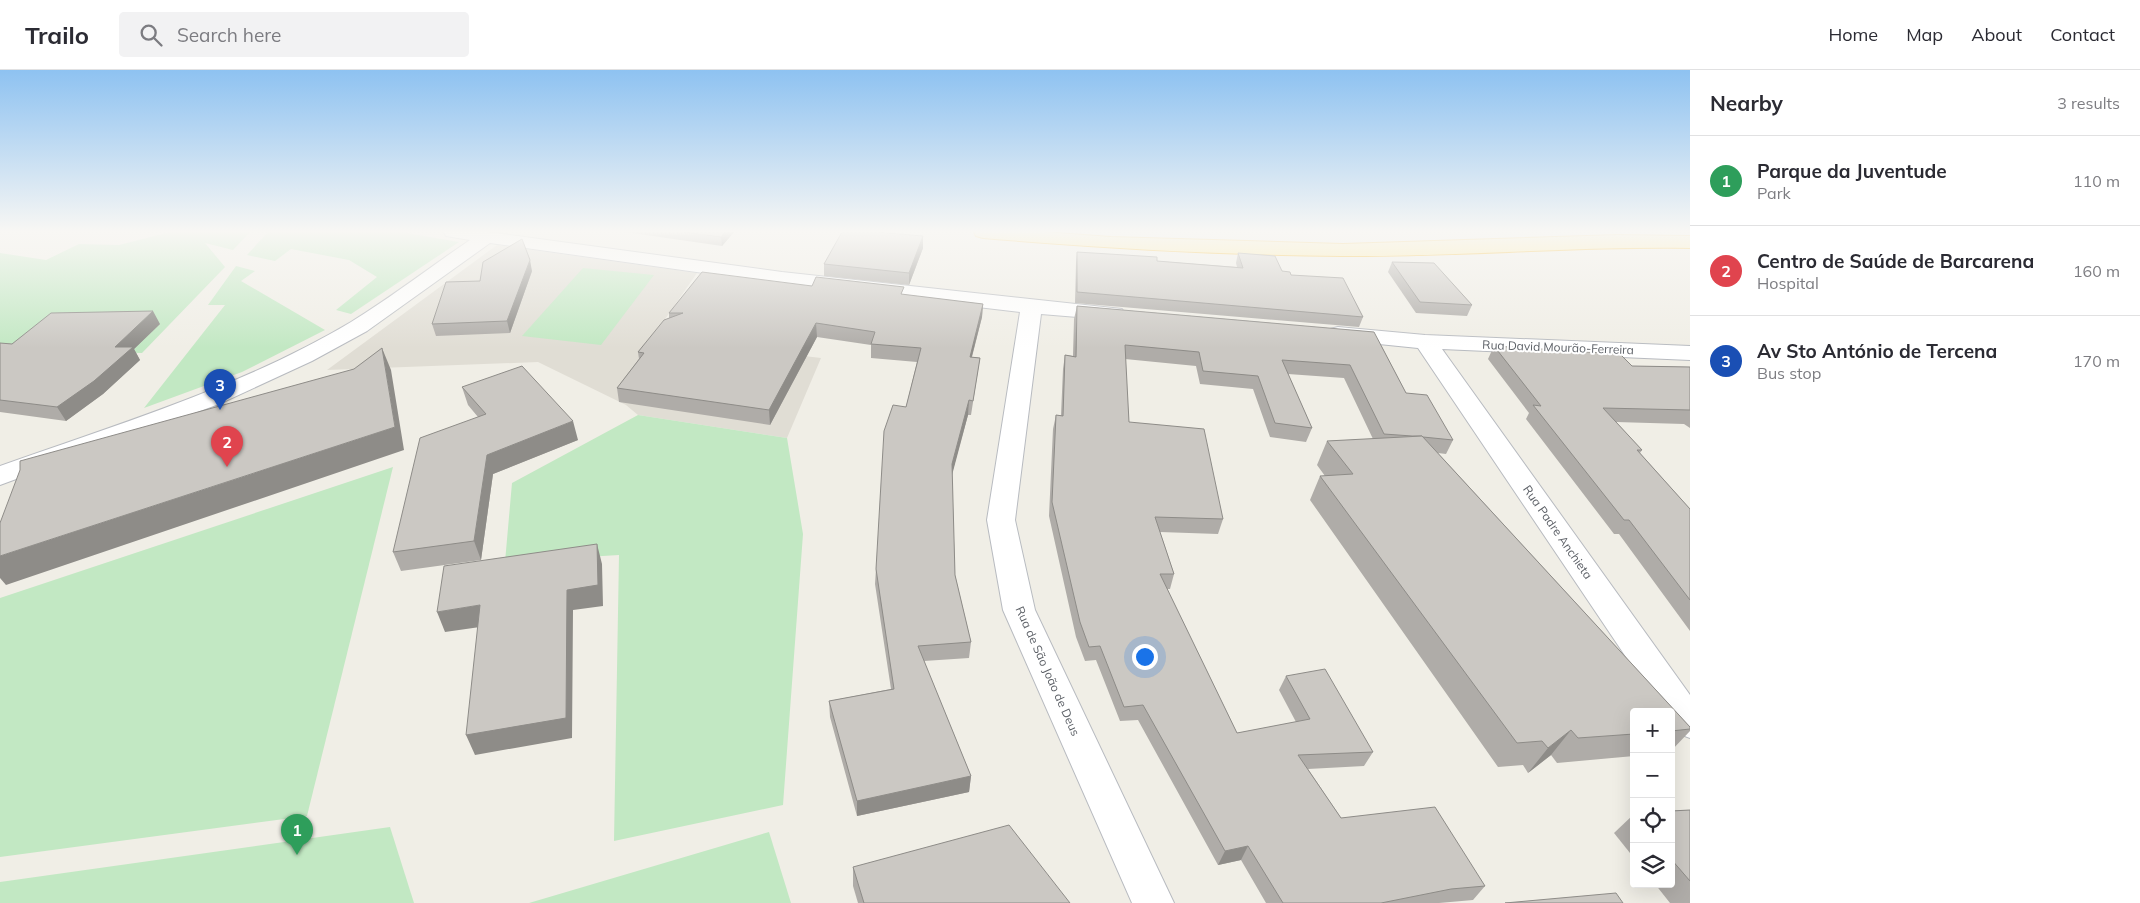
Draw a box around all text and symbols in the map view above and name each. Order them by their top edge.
search box [119,12,469,57]
text: Trailo [25,20,89,50]
icon: search [137,21,165,49]
text: Search here [177,23,281,47]
text: Home [1828,23,1878,46]
text: Map [1906,23,1943,46]
text: About [1971,23,2022,46]
text: Contact [2050,23,2115,46]
text: Nearby [1710,90,1783,116]
text: 3 results [2057,93,2120,113]
text: Parque da Juventude [1757,159,1947,183]
text: 1 [1721,171,1731,191]
text: 110 m [2073,171,2120,191]
text: Park [1757,183,1791,203]
text: Centro de Saúde de Barcarena [1757,249,2034,273]
text: 2 [1721,261,1731,281]
text: 160 m [2073,261,2120,281]
text: Hospital [1757,273,1819,293]
street label: Rua David Mourão-Ferreira [1482,337,1634,357]
text: Av Sto António de Tercena [1757,339,1997,363]
text: 3 [1721,351,1731,371]
text: 170 m [2073,351,2120,371]
text: Bus stop [1757,363,1821,383]
pin: 3 [204,369,236,410]
pin: 2 [211,426,243,467]
street label: Rua Padre Anchieta [1520,482,1596,582]
street label: Rua de São João de Deus [1013,604,1083,738]
your location [1132,644,1158,670]
map controls [1630,708,1675,888]
button: + [1630,708,1675,753]
button: − [1630,753,1675,798]
button: locate [1630,798,1675,843]
pin: 1 [281,814,313,855]
button: layers [1630,843,1675,888]

